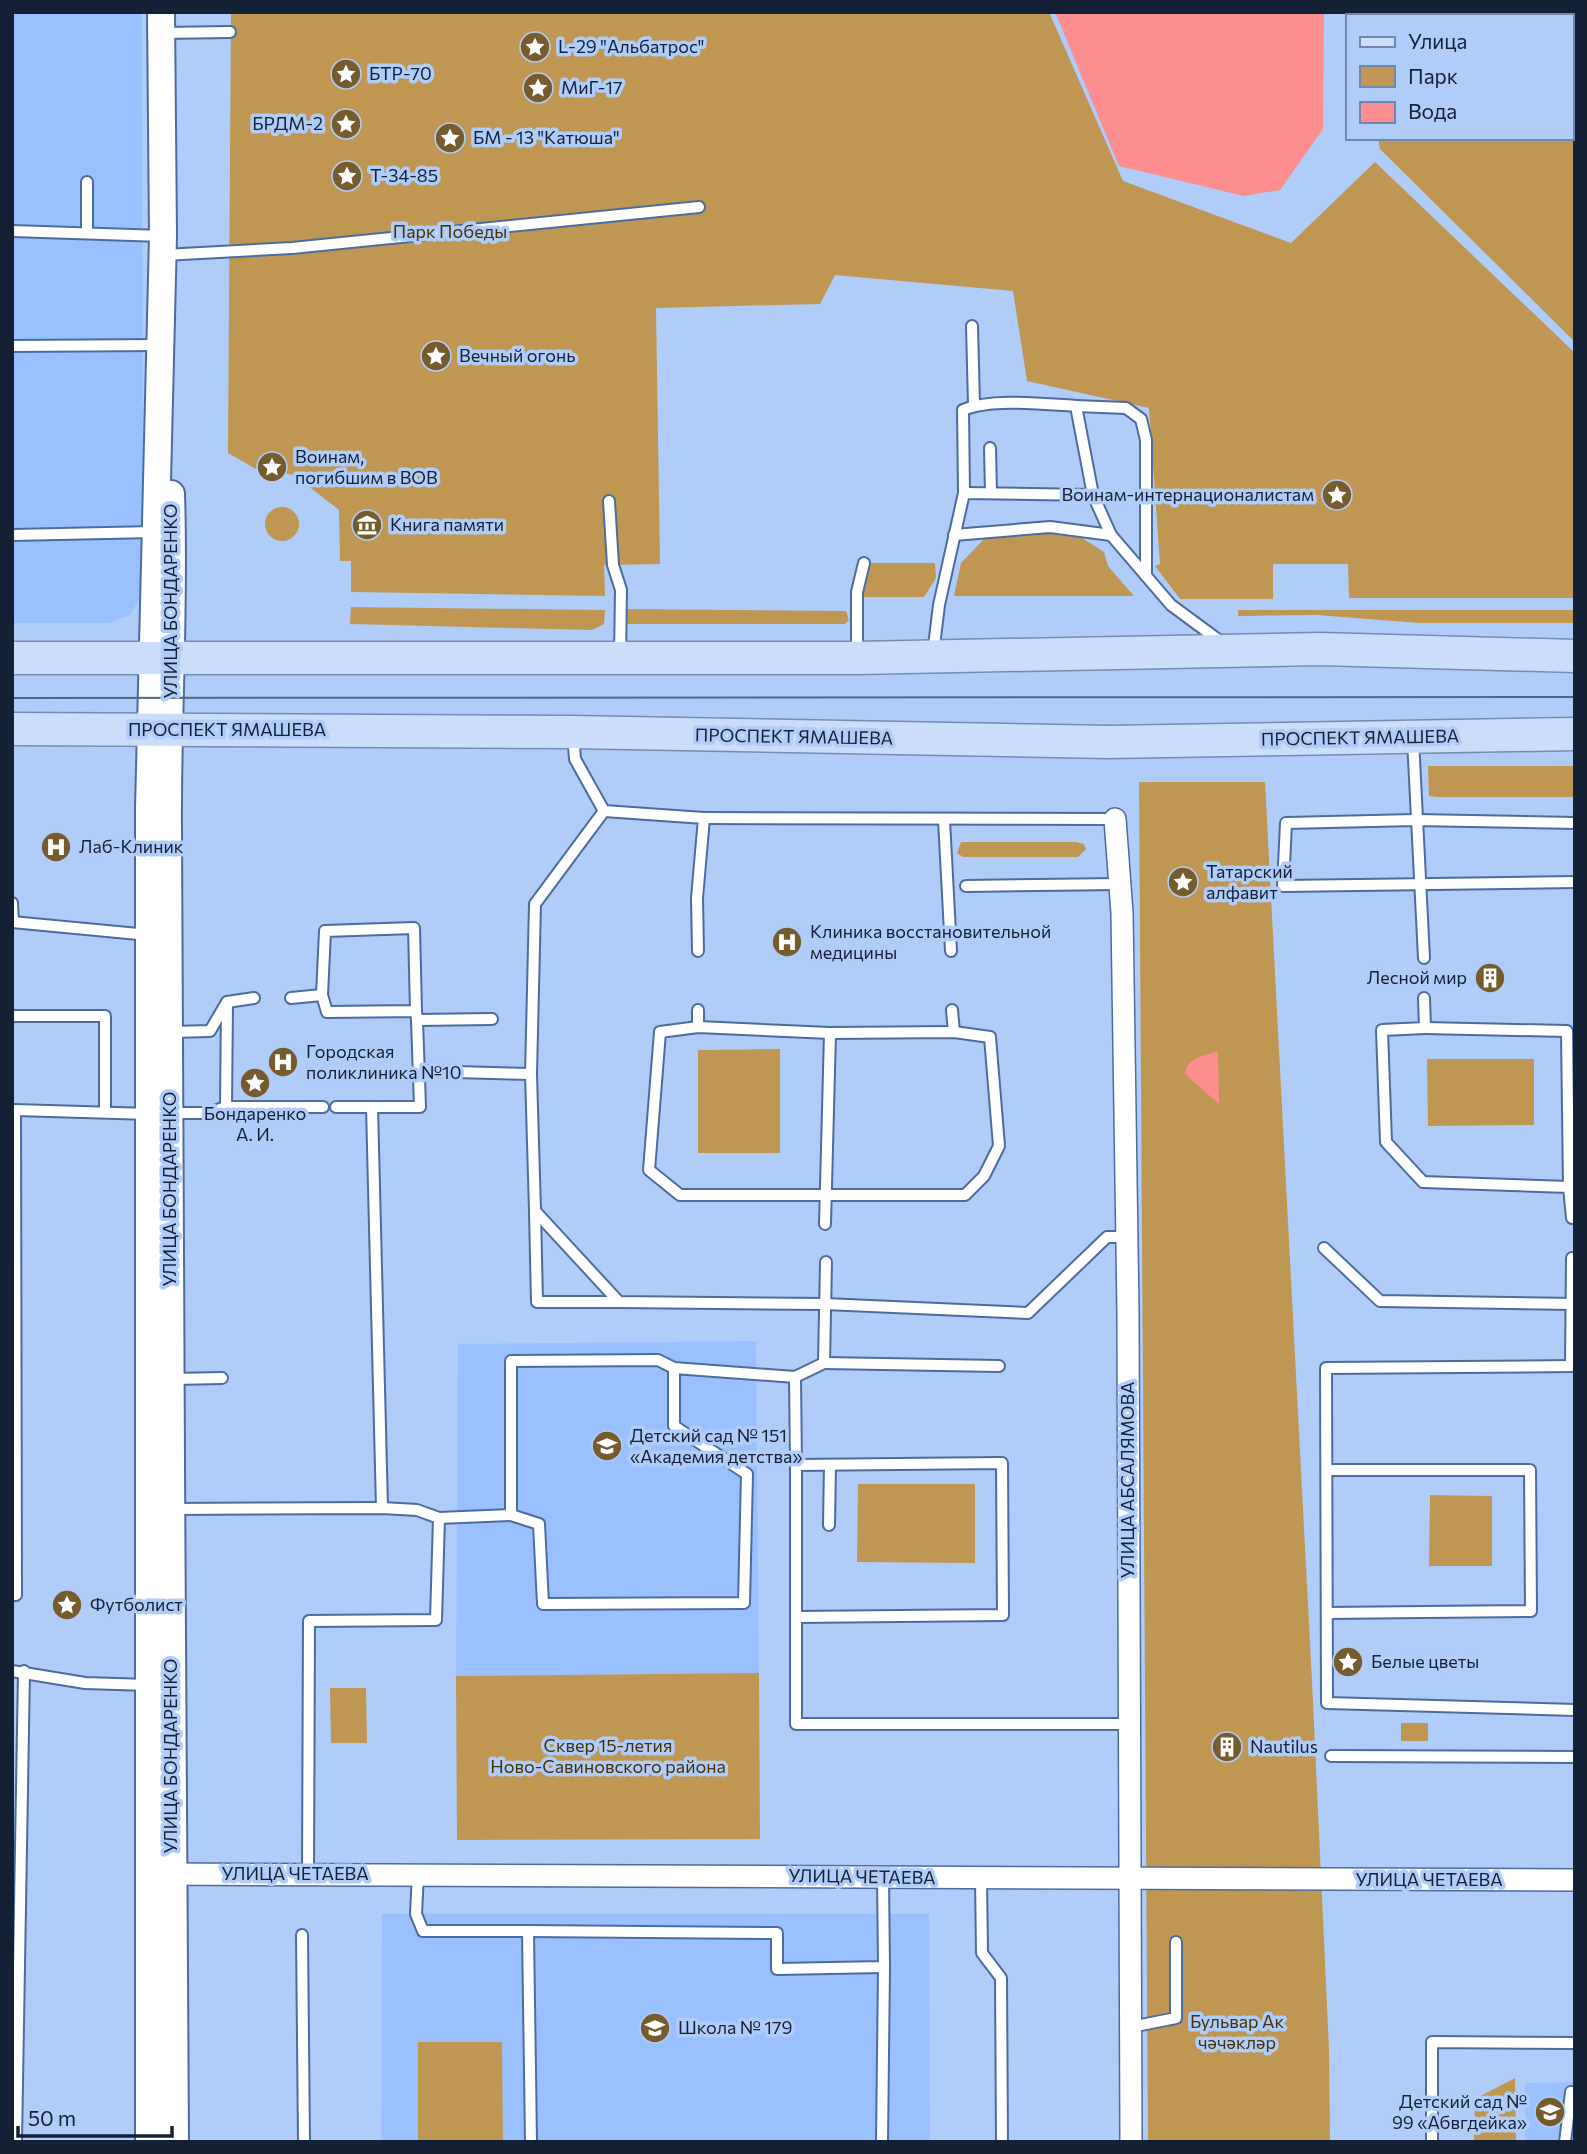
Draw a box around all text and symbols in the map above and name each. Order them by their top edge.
legend [1346,14,1573,140]
text: Улица [1408,28,1467,53]
place icon: L-29 "Альбатрос" [518,30,552,64]
place label: L-29 "Альбатрос" [558,35,705,57]
place icon: БТР-70 [329,57,363,91]
place label: БТР-70 [369,62,432,84]
text: Парк [1408,63,1458,88]
place icon: МиГ-17 [521,71,555,105]
place label: МиГ-17 [561,76,623,98]
text: Вода [1408,98,1457,123]
place icon: БРДМ-2 [329,107,363,141]
place label: БРДМ-2 [252,112,323,134]
place icon: БМ - 13 "Катюша" [433,121,467,155]
place label: БМ - 13 "Катюша" [473,126,620,148]
place icon: Т-34-85 [330,159,364,193]
place label: Т-34-85 [370,164,438,186]
park label: Парк Победы [393,220,507,242]
place icon: Вечный огонь [419,339,453,373]
place label: Вечный огонь [459,344,576,366]
place label: Воинам, погибшим в ВОВ [295,445,438,488]
place icon: Воинам, погибшим в ВОВ [255,450,289,484]
place icon: Воинам-интернационалистам [1320,478,1354,512]
place label: Воинам-интернационалистам [1061,483,1314,505]
street label: УЛИЦА БОНДАРЕНКО [159,504,181,698]
museum icon: Книга памяти [350,508,384,542]
place label: Книга памяти [390,513,504,535]
street label: ПРОСПЕКТ ЯМАШЕВА [128,718,326,740]
street label: ПРОСПЕКТ ЯМАШЕВА [695,723,893,749]
street label: ПРОСПЕКТ ЯМАШЕВА [1261,724,1459,750]
hospital icon: Лаб-Клиник [39,830,73,864]
place label: Лаб-Клиник [79,835,184,857]
place label: Татарский алфавит [1206,860,1293,903]
place icon: Татарский алфавит [1166,865,1200,899]
place label: Клиника восстановительной медицины [810,920,1051,963]
hospital icon: Клиника восстановительной медицины [770,925,804,959]
building icon: Лесной мир [1473,961,1507,995]
place label: Лесной мир [1367,966,1467,988]
place label: Городская поликлиника №10 [306,1040,461,1083]
hospital icon: Городская поликлиника №10 [266,1045,300,1079]
place icon: Бондаренко А. И. [238,1066,272,1100]
street label: УЛИЦА БОНДАРЕНКО [158,1092,180,1286]
place label: Бондаренко А. И. [204,1102,306,1145]
street label: УЛИЦА АБСАЛЯМОВА [1116,1382,1138,1578]
place label: Детский сад № 151 «Академия детства» [630,1424,803,1467]
school or university icon: Детский сад № 151 «Академия детства» [590,1429,624,1463]
place icon: Футболист [50,1588,84,1622]
place label: Футболист [90,1593,183,1615]
place icon: Белые цветы [1331,1645,1365,1679]
place label: Белые цветы [1371,1650,1479,1672]
street label: УЛИЦА БОНДАРЕНКО [159,1659,181,1853]
building icon: Nautilus [1210,1730,1244,1764]
park label: Сквер 15-летия Ново-Савиновского района [490,1734,726,1777]
place label: Nautilus [1250,1735,1318,1757]
street label: УЛИЦА ЧЕТАЕВА [221,1862,369,1884]
street label: УЛИЦА ЧЕТАЕВА [788,1864,936,1888]
street label: УЛИЦА ЧЕТАЕВА [1355,1868,1503,1890]
park label: Бульвар Ак чәчәкләр [1190,2010,1284,2053]
school or university icon: Школа № 179 [638,2011,672,2045]
place label: Школа № 179 [678,2016,792,2038]
place label: Детский сад № 99 «Абвгдейка» [1392,2090,1527,2133]
scale bar [18,2094,172,2138]
school or university icon: Детский сад № 99 «Абвгдейка» [1533,2095,1567,2129]
text: 50 m [28,2105,76,2130]

